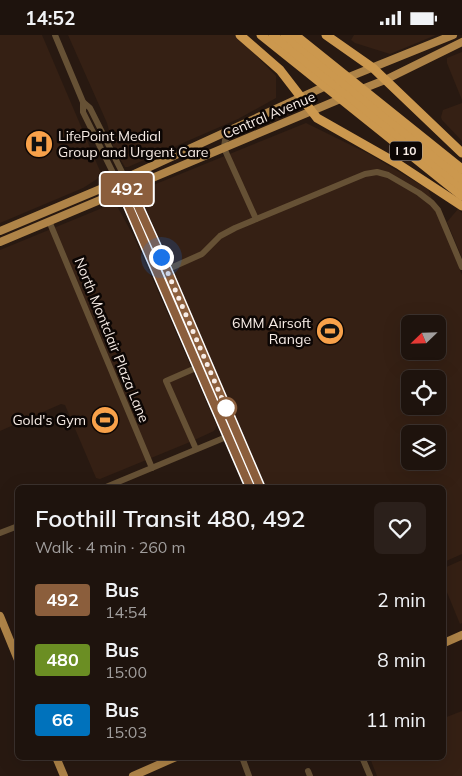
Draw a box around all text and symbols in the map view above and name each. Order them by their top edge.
text: 14:52 [25,6,75,30]
street label: Central Avenue [220,87,318,143]
place label: LifePoint Medial Group and Urgent Care [58,127,208,161]
hospital icon: LifePoint Medial Group and Urgent Care [24,129,54,159]
road number: I 10 [390,141,422,160]
line badge: 492 [98,173,156,205]
text: 492 [111,177,143,200]
your location [149,245,174,270]
street label: North Montclair Plaza Lane [71,255,153,425]
place label: 6MM Airsoft Range [232,314,311,348]
north arrow [401,315,446,360]
map controls [401,315,446,470]
sports icon: 6MM Airsoft Range [315,316,345,346]
button: locate [401,370,446,415]
unlabelled marker [215,397,237,419]
sports icon: Gold's Gym [90,405,120,435]
place label: Gold's Gym [12,411,86,429]
button: layers [401,425,446,470]
button: heart [374,502,426,554]
text: Foothill Transit 480, 492 [35,503,305,533]
text: Walk · 4 min · 260 m [35,537,186,557]
text: Bus [105,578,139,602]
text: 492 [46,588,79,611]
text: 2 min [377,588,426,612]
text: 14:54 [105,602,147,622]
text: Bus [105,638,139,662]
text: 480 [46,648,79,671]
text: 8 min [377,648,426,672]
text: 15:00 [105,662,147,682]
text: Bus [105,698,139,722]
text: 66 [52,708,73,731]
text: 11 min [366,708,426,732]
text: 15:03 [105,722,147,742]

